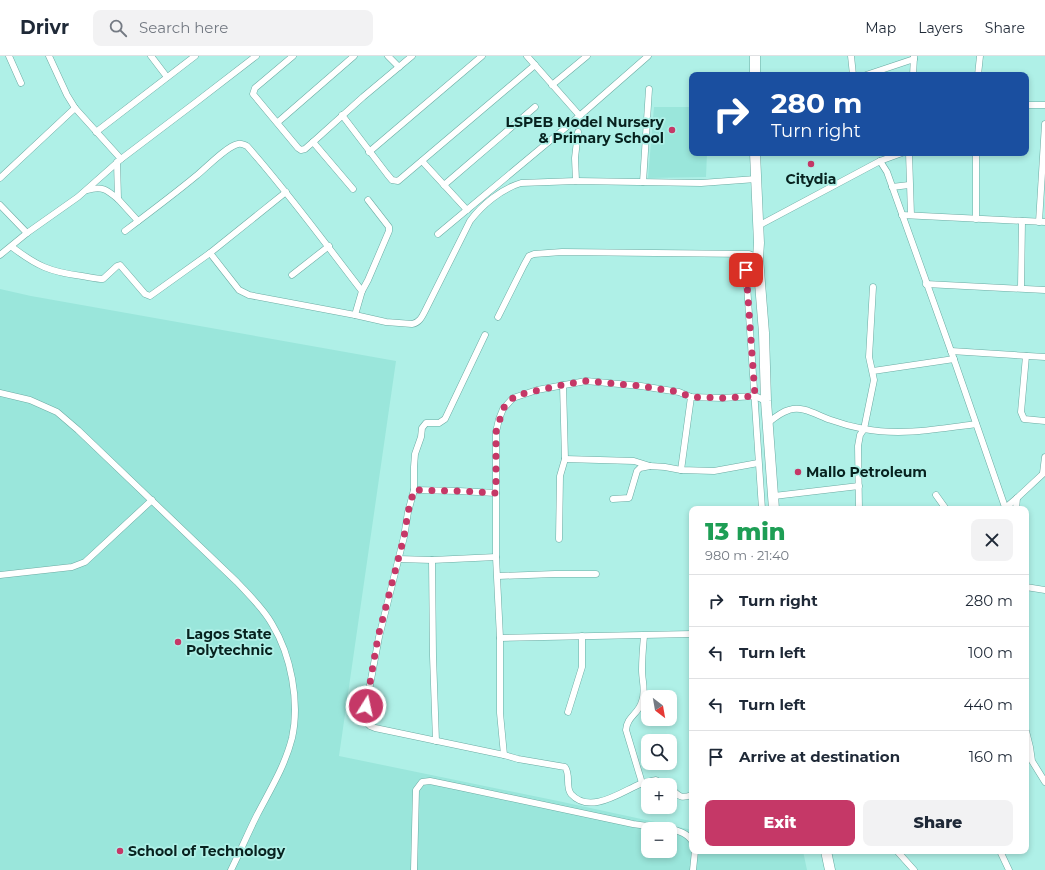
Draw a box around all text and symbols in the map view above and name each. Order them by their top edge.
search box [93,10,373,46]
text: Drivr [20,16,69,39]
icon: search [107,17,129,39]
text: Search here [139,18,228,37]
text: Map [865,19,896,37]
text: Layers [918,19,963,37]
text: Share [985,19,1025,37]
text: 280 m [771,86,862,120]
icon: right [705,88,757,140]
place label: LSPEB Model Nursery & Primary School [506,113,665,147]
text: Turn right [771,120,861,142]
marker: LSPEB Model Nursery & Primary School [667,125,677,135]
marker: Citydia [806,159,816,169]
place label: Citydia [786,170,836,188]
pin [729,253,763,287]
icon: arrive [735,259,757,281]
place label: Mallo Petroleum [806,463,927,481]
marker: Mallo Petroleum [793,467,803,477]
text: 13 min [705,517,785,546]
button: close [971,519,1013,561]
text: 980 m · 21:40 [705,547,789,563]
icon: right [705,590,727,612]
text: Turn right [739,591,818,610]
text: 280 m [965,591,1013,610]
place label: Lagos State Polytechnic [186,625,273,659]
marker: Lagos State Polytechnic [173,637,183,647]
icon: left [705,642,727,664]
text: Turn left [739,643,806,662]
text: 100 m [968,643,1013,662]
position arrow [345,685,387,727]
north arrow [641,690,677,726]
map controls [641,690,677,858]
icon: left [705,694,727,716]
text: Turn left [739,695,806,714]
text: 440 m [963,695,1013,714]
button: search [641,734,677,770]
icon: arrive [705,746,727,768]
text: Arrive at destination [739,747,900,766]
text: 160 m [969,747,1013,766]
button: + [641,778,677,814]
button: Exit [705,800,855,846]
button: Share [863,800,1013,846]
button: − [641,822,677,858]
place label: School of Technology [128,842,286,860]
marker: School of Technology [115,846,125,856]

